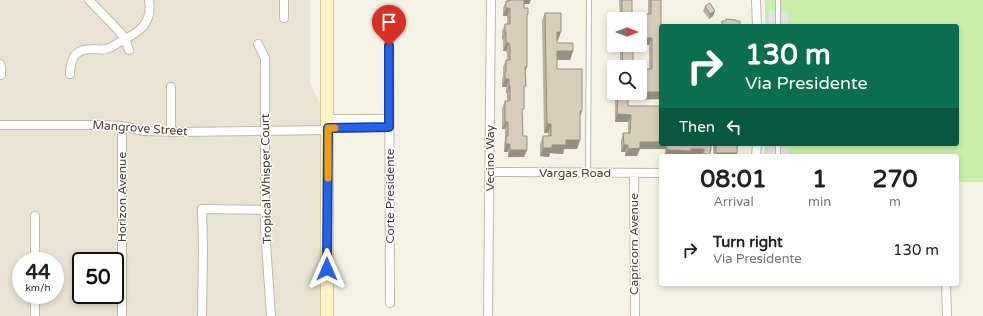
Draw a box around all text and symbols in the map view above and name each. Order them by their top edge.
pin [372,5,406,46]
icon: arrive [378,11,400,33]
north arrow [607,12,647,52]
map controls [607,12,647,100]
text: 130 m [745,38,831,72]
icon: right [679,40,731,92]
button: search [607,60,647,100]
text: Via Presidente [745,72,868,94]
street label: Tropical Whisper Court [258,113,274,244]
icon: left [723,116,745,138]
street label: Mangrove Street [92,118,188,138]
text: Then [679,118,715,136]
street label: Vecino Way [483,124,497,191]
street label: Corte Presidente [383,148,397,244]
street label: Horizon Avenue [115,152,129,242]
text: 08:01 [700,165,767,194]
text: 1 [812,165,827,194]
text: 270 [872,165,918,194]
street label: Vargas Road [539,166,611,180]
street label: Capricorn Avenue [627,193,641,295]
text: Arrival [713,194,754,210]
text: min [808,194,831,210]
text: m [889,194,901,210]
text: Turn right [713,233,783,251]
icon: right [679,239,701,261]
text: 130 m [893,241,939,259]
position arrow [306,248,348,290]
text: Via Presidente [713,251,802,267]
speed limit sign: 50 [72,252,124,304]
text: 44 [25,261,51,285]
text: km/h [25,282,51,294]

